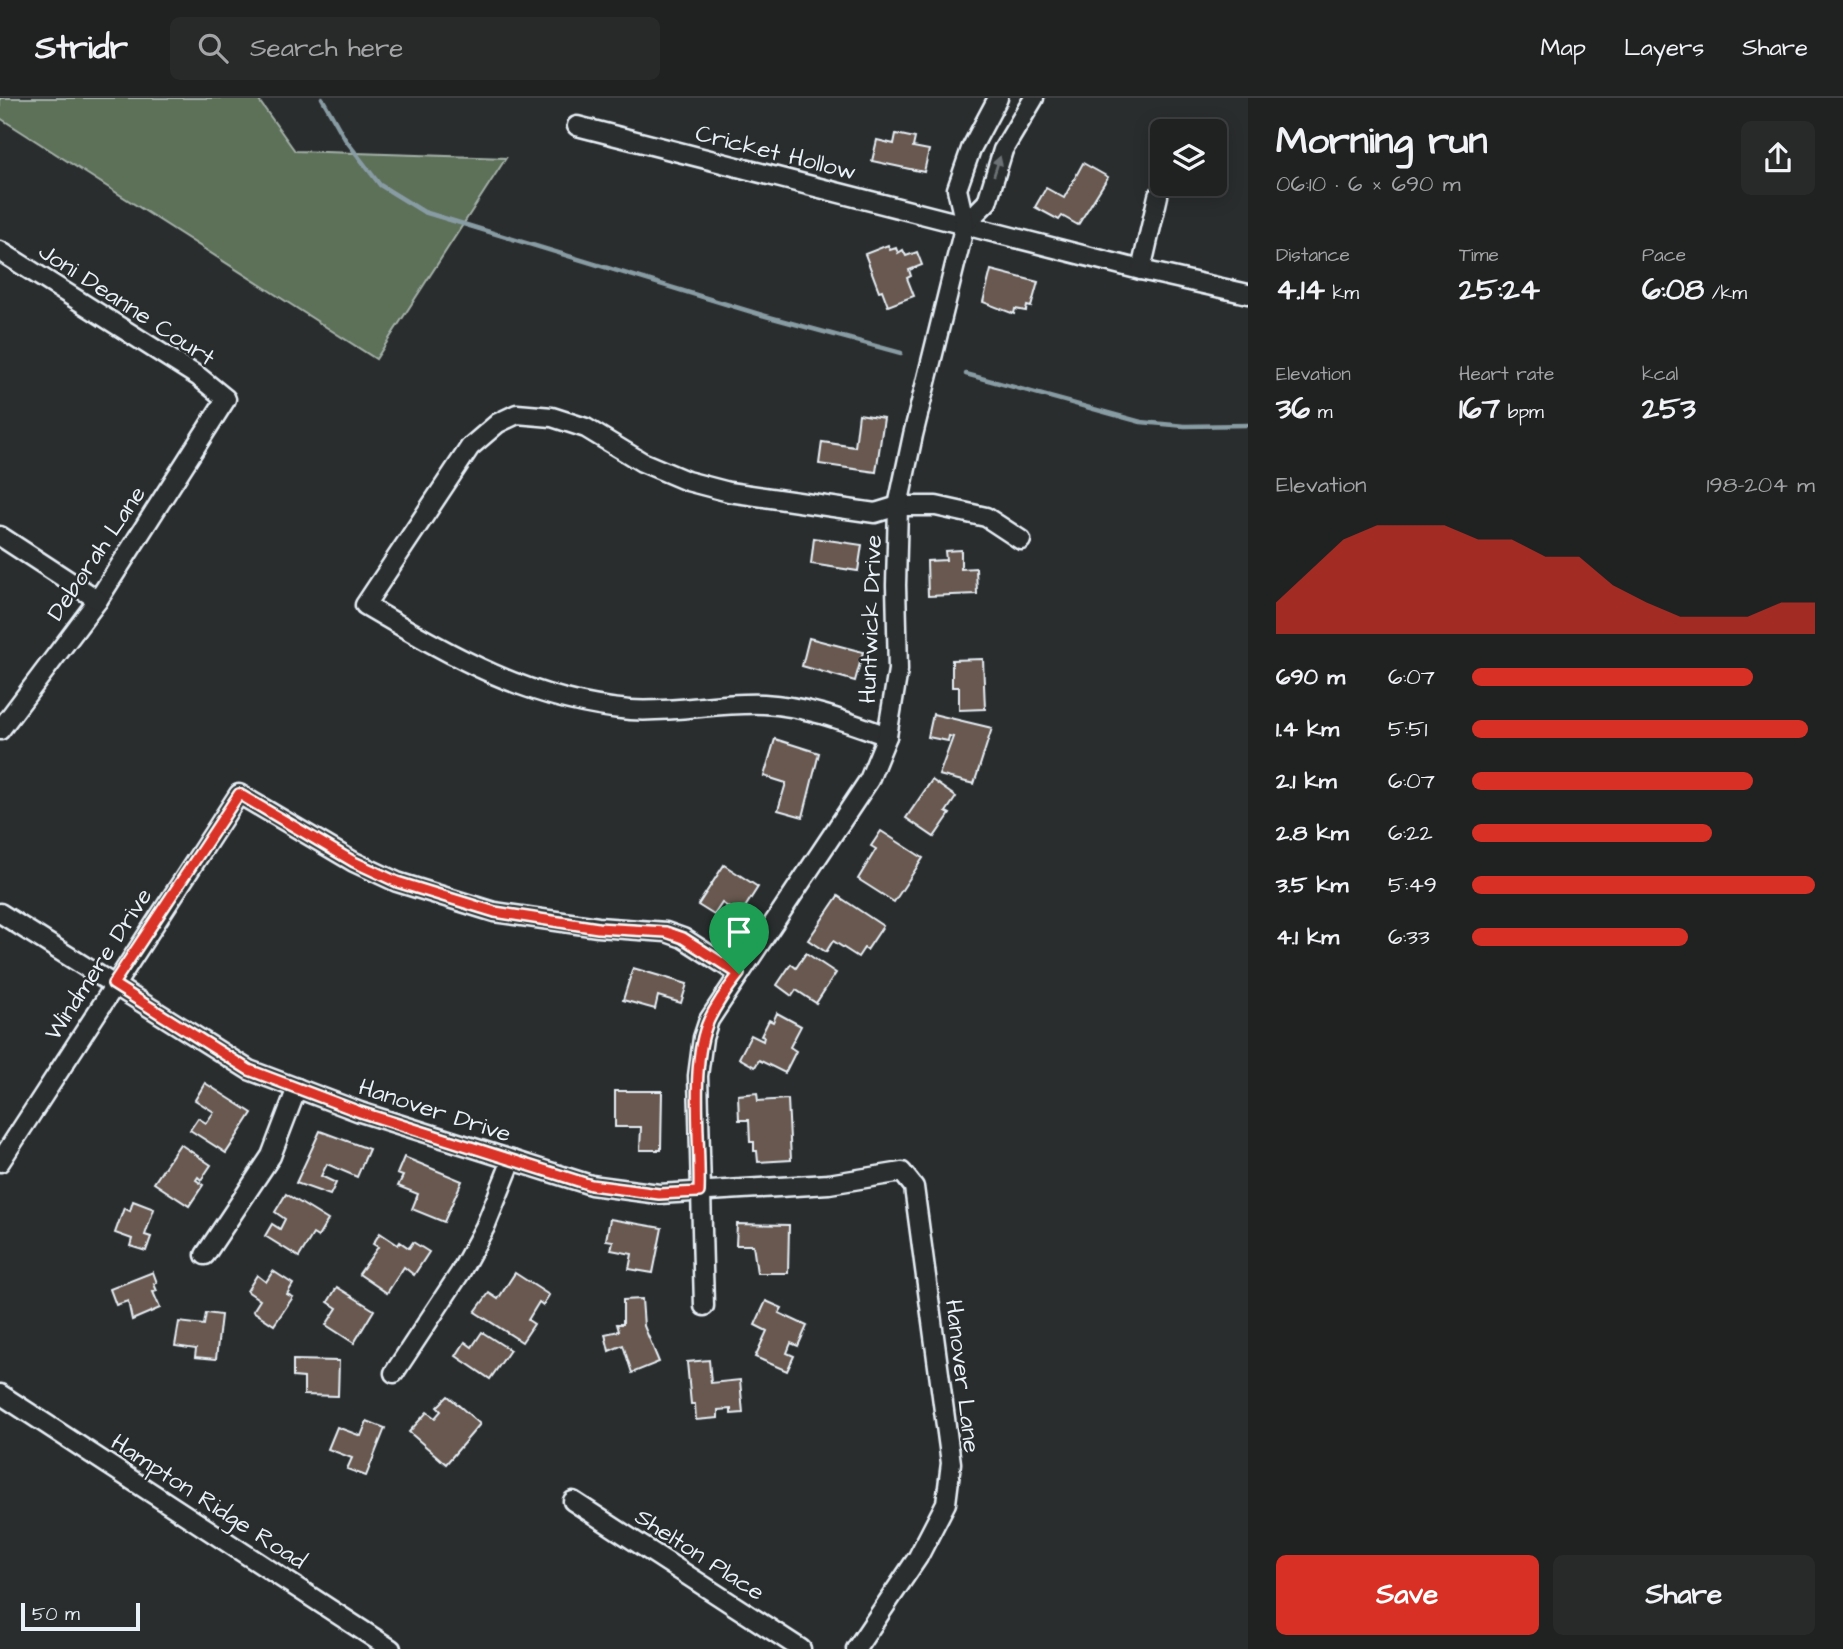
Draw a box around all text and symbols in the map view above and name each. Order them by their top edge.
search box [170,17,660,80]
text: Stridr [35,25,128,71]
icon: search [194,29,232,67]
text: Search here [250,30,403,66]
text: Map [1541,31,1586,65]
text: Layers [1624,31,1704,65]
text: Share [1742,31,1808,65]
text: Morning run [1276,116,1488,168]
street label: Cricket Hollow [692,117,860,189]
map controls [1150,119,1227,196]
button: layers [1150,119,1227,196]
button: share [1741,121,1815,195]
one-way arrow [992,156,1003,177]
text: 06:10 · 6 × 690 m [1276,168,1461,200]
street label: Joni Deanne Court [31,235,222,375]
text: Distance [1276,242,1350,269]
text: Time [1459,242,1499,269]
text: Pace [1642,242,1686,269]
text: 4.14 [1276,269,1325,311]
text: 25:24 [1459,269,1540,311]
text: 6:08 [1642,269,1704,311]
text: km [1325,280,1359,307]
text: /km [1704,280,1747,307]
text: Elevation [1276,361,1351,388]
text: Heart rate [1459,361,1554,388]
text: kcal [1642,361,1678,388]
text: 36 [1276,388,1310,430]
text: 167 [1459,388,1500,430]
text: 253 [1642,388,1696,430]
text: m [1310,399,1332,426]
text: bpm [1500,399,1544,426]
text: Elevation [1276,469,1367,501]
text: 198–204 m [1706,469,1815,501]
street label: Deborah Lane [39,479,155,628]
street label: Huntwick Drive [851,534,891,704]
text: 690 m [1276,661,1345,693]
text: 6:07 [1388,661,1435,693]
text: 1.4 km [1276,713,1339,745]
text: 5:51 [1388,713,1427,745]
text: 2.1 km [1276,765,1337,797]
text: 6:07 [1388,765,1435,797]
text: 2.8 km [1276,817,1349,849]
text: 6:22 [1388,817,1433,849]
text: 3.5 km [1276,869,1348,901]
text: 5:49 [1388,869,1437,901]
street label: Windmere Drive [37,882,161,1048]
pin [709,902,769,974]
icon: arrive [720,913,758,951]
text: 4.1 km [1276,921,1339,953]
text: 6:33 [1388,921,1430,953]
street label: Hanover Drive [354,1070,515,1152]
street label: Hanover Lane [936,1297,988,1455]
street label: Hampton Ridge Road [104,1426,313,1579]
street label: Shelton Place [628,1500,771,1609]
button: Save [1276,1555,1539,1635]
button: Share [1553,1555,1815,1635]
scale bar [21,1600,140,1632]
text: 50 m [32,1601,80,1628]

